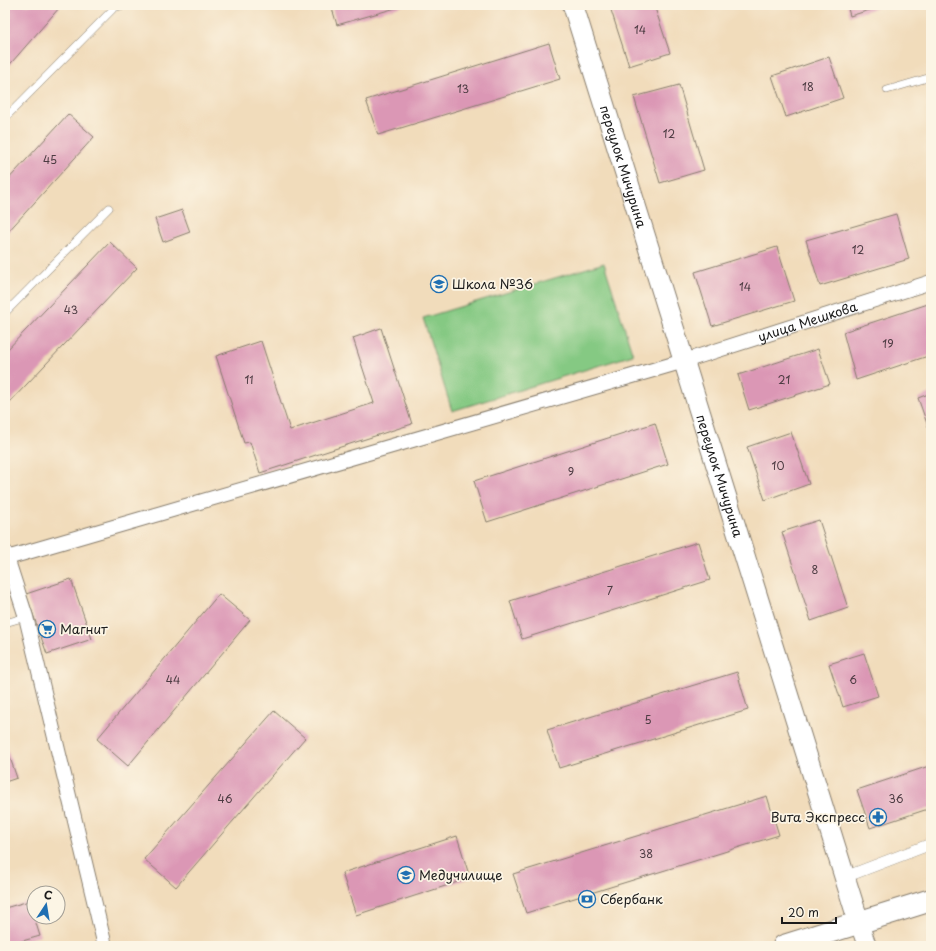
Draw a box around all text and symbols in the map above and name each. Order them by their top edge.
house number: 14 [634,21,646,38]
house number: 18 [802,78,814,95]
house number: 13 [457,80,469,97]
street label: переулок Мичурина [596,102,652,231]
house number: 12 [663,125,676,142]
house number: 45 [43,151,57,168]
house number: 12 [852,241,865,258]
school or university icon: Школа №36 [429,274,449,294]
place label: Школа №36 [452,274,533,293]
house number: 14 [739,278,751,295]
street label: улица Мешкова [755,296,860,346]
house number: 43 [64,301,78,318]
house number: 19 [882,335,894,352]
house number: 11 [244,371,254,388]
house number: 21 [778,371,790,388]
street label: переулок Мичурина [692,412,748,540]
house number: 10 [772,457,784,474]
house number: 9 [568,463,574,480]
house number: 8 [812,561,819,578]
house number: 7 [607,582,613,599]
supermarket icon: Магнит [37,619,57,639]
place label: Магнит [60,619,108,638]
house number: 44 [166,671,180,688]
house number: 6 [849,671,857,688]
house number: 5 [644,711,652,728]
house number: 46 [218,790,233,807]
house number: 36 [889,790,904,807]
place label: Вита Экспресс [771,807,865,826]
pharmacy icon: Вита Экспресс [868,807,888,827]
house number: 38 [639,845,653,862]
school or university icon: Медучилище [396,865,416,885]
place label: Медучилище [419,865,503,884]
north arrow [26,885,66,925]
text: С [42,886,54,904]
bank icon: Сбербанк [577,889,597,909]
place label: Сбербанк [600,889,663,908]
scale bar [782,899,836,925]
text: 20 m [788,903,819,921]

